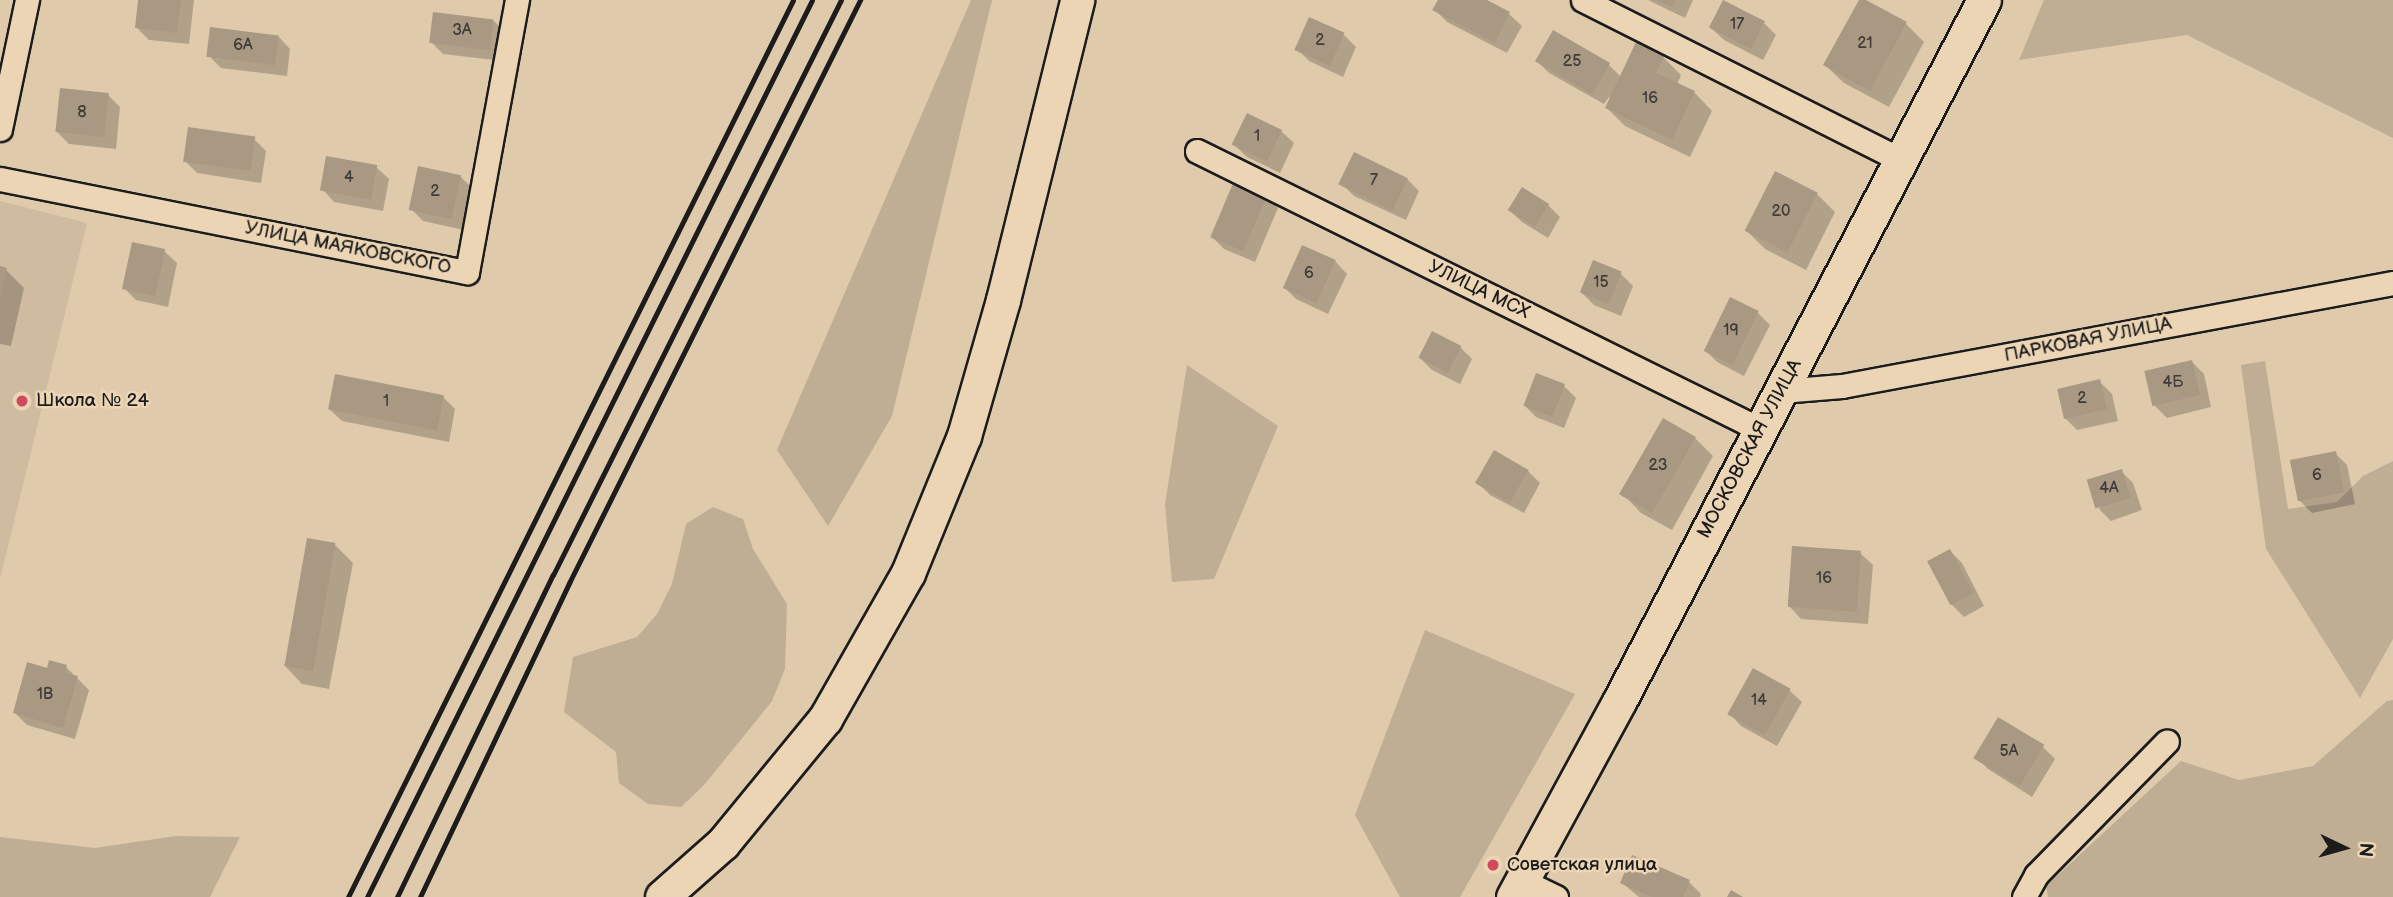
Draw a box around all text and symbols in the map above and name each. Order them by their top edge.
house number: 17 [1730,15,1744,35]
house number: 3А [452,21,472,41]
house number: 2 [1315,31,1325,51]
house number: 21 [1857,34,1873,54]
house number: 6А [233,36,253,56]
house number: 25 [1563,52,1581,72]
house number: 16 [1642,89,1658,109]
house number: 8 [77,103,87,123]
house number: 1 [1254,127,1260,147]
house number: 4 [344,168,354,188]
house number: 7 [1370,171,1378,191]
house number: 2 [430,182,440,202]
house number: 20 [1772,202,1790,222]
street label: УЛИЦА МАЯКОВСКОГО [243,217,453,279]
street label: УЛИЦА МСХ [1425,256,1533,324]
house number: 6 [1304,264,1314,284]
house number: 15 [1593,273,1609,293]
street label: ПАРКОВАЯ УЛИЦА [2002,313,2174,367]
house number: 19 [1723,321,1739,341]
street label: МОСКОВСКАЯ УЛИЦА [1693,355,1807,543]
house number: 4Б [2163,373,2183,393]
house number: 2 [2077,389,2087,409]
place label: Школа № 24 [36,390,149,412]
house number: 1 [383,392,389,412]
marker: Школа № 24 [14,393,30,409]
house number: 23 [1649,456,1667,476]
house number: 6 [2312,466,2322,486]
house number: 4А [2099,479,2119,499]
house number: 16 [1816,569,1832,589]
house number: 1В [37,685,53,705]
house number: 14 [1751,691,1767,711]
house number: 5А [2000,742,2018,762]
north arrow [2309,813,2379,883]
text: N [2353,842,2377,858]
place label: Советская улица [1507,854,1657,876]
marker: Советская улица [1485,857,1501,873]

